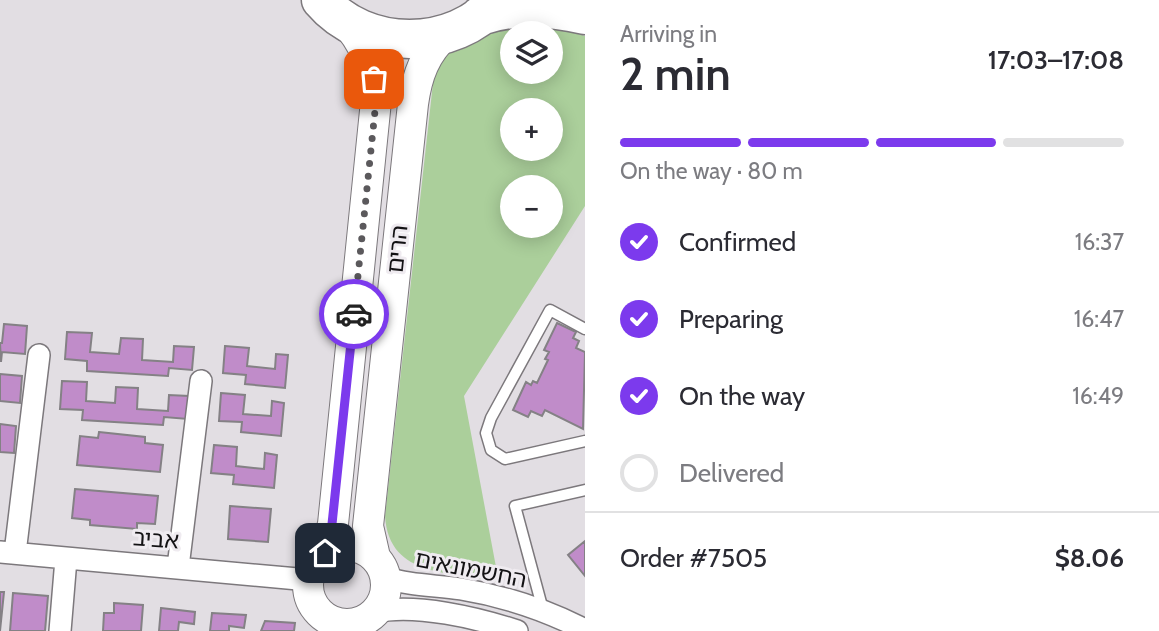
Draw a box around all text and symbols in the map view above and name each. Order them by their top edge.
text: Arriving in [620,20,717,48]
map controls [500,21,563,238]
button: layers [500,21,563,84]
text: 17:03–17:08 [988,44,1124,76]
text: 2 min [620,46,731,102]
pin [344,49,404,109]
icon: bag [355,60,393,98]
button: + [500,98,563,161]
text: On the way · 80 m [620,157,803,185]
button: − [500,175,563,238]
icon: check [620,223,658,261]
street label: הרים [381,224,413,274]
text: Confirmed [679,226,796,258]
text: 16:37 [1075,228,1124,256]
courier [319,279,389,349]
icon: car [335,295,373,333]
icon: check [620,300,658,338]
text: Preparing [679,303,783,335]
text: 16:47 [1074,305,1124,333]
icon: check [620,377,658,415]
text: On the way [679,380,805,412]
text: 16:49 [1072,382,1124,410]
text: Delivered [679,457,784,489]
street label: אביב [132,523,180,555]
pin [295,523,355,583]
icon: home [306,534,344,572]
text: Order #7505 [620,542,767,574]
text: $8.06 [1055,542,1124,574]
street label: החשמונאים [413,544,529,594]

